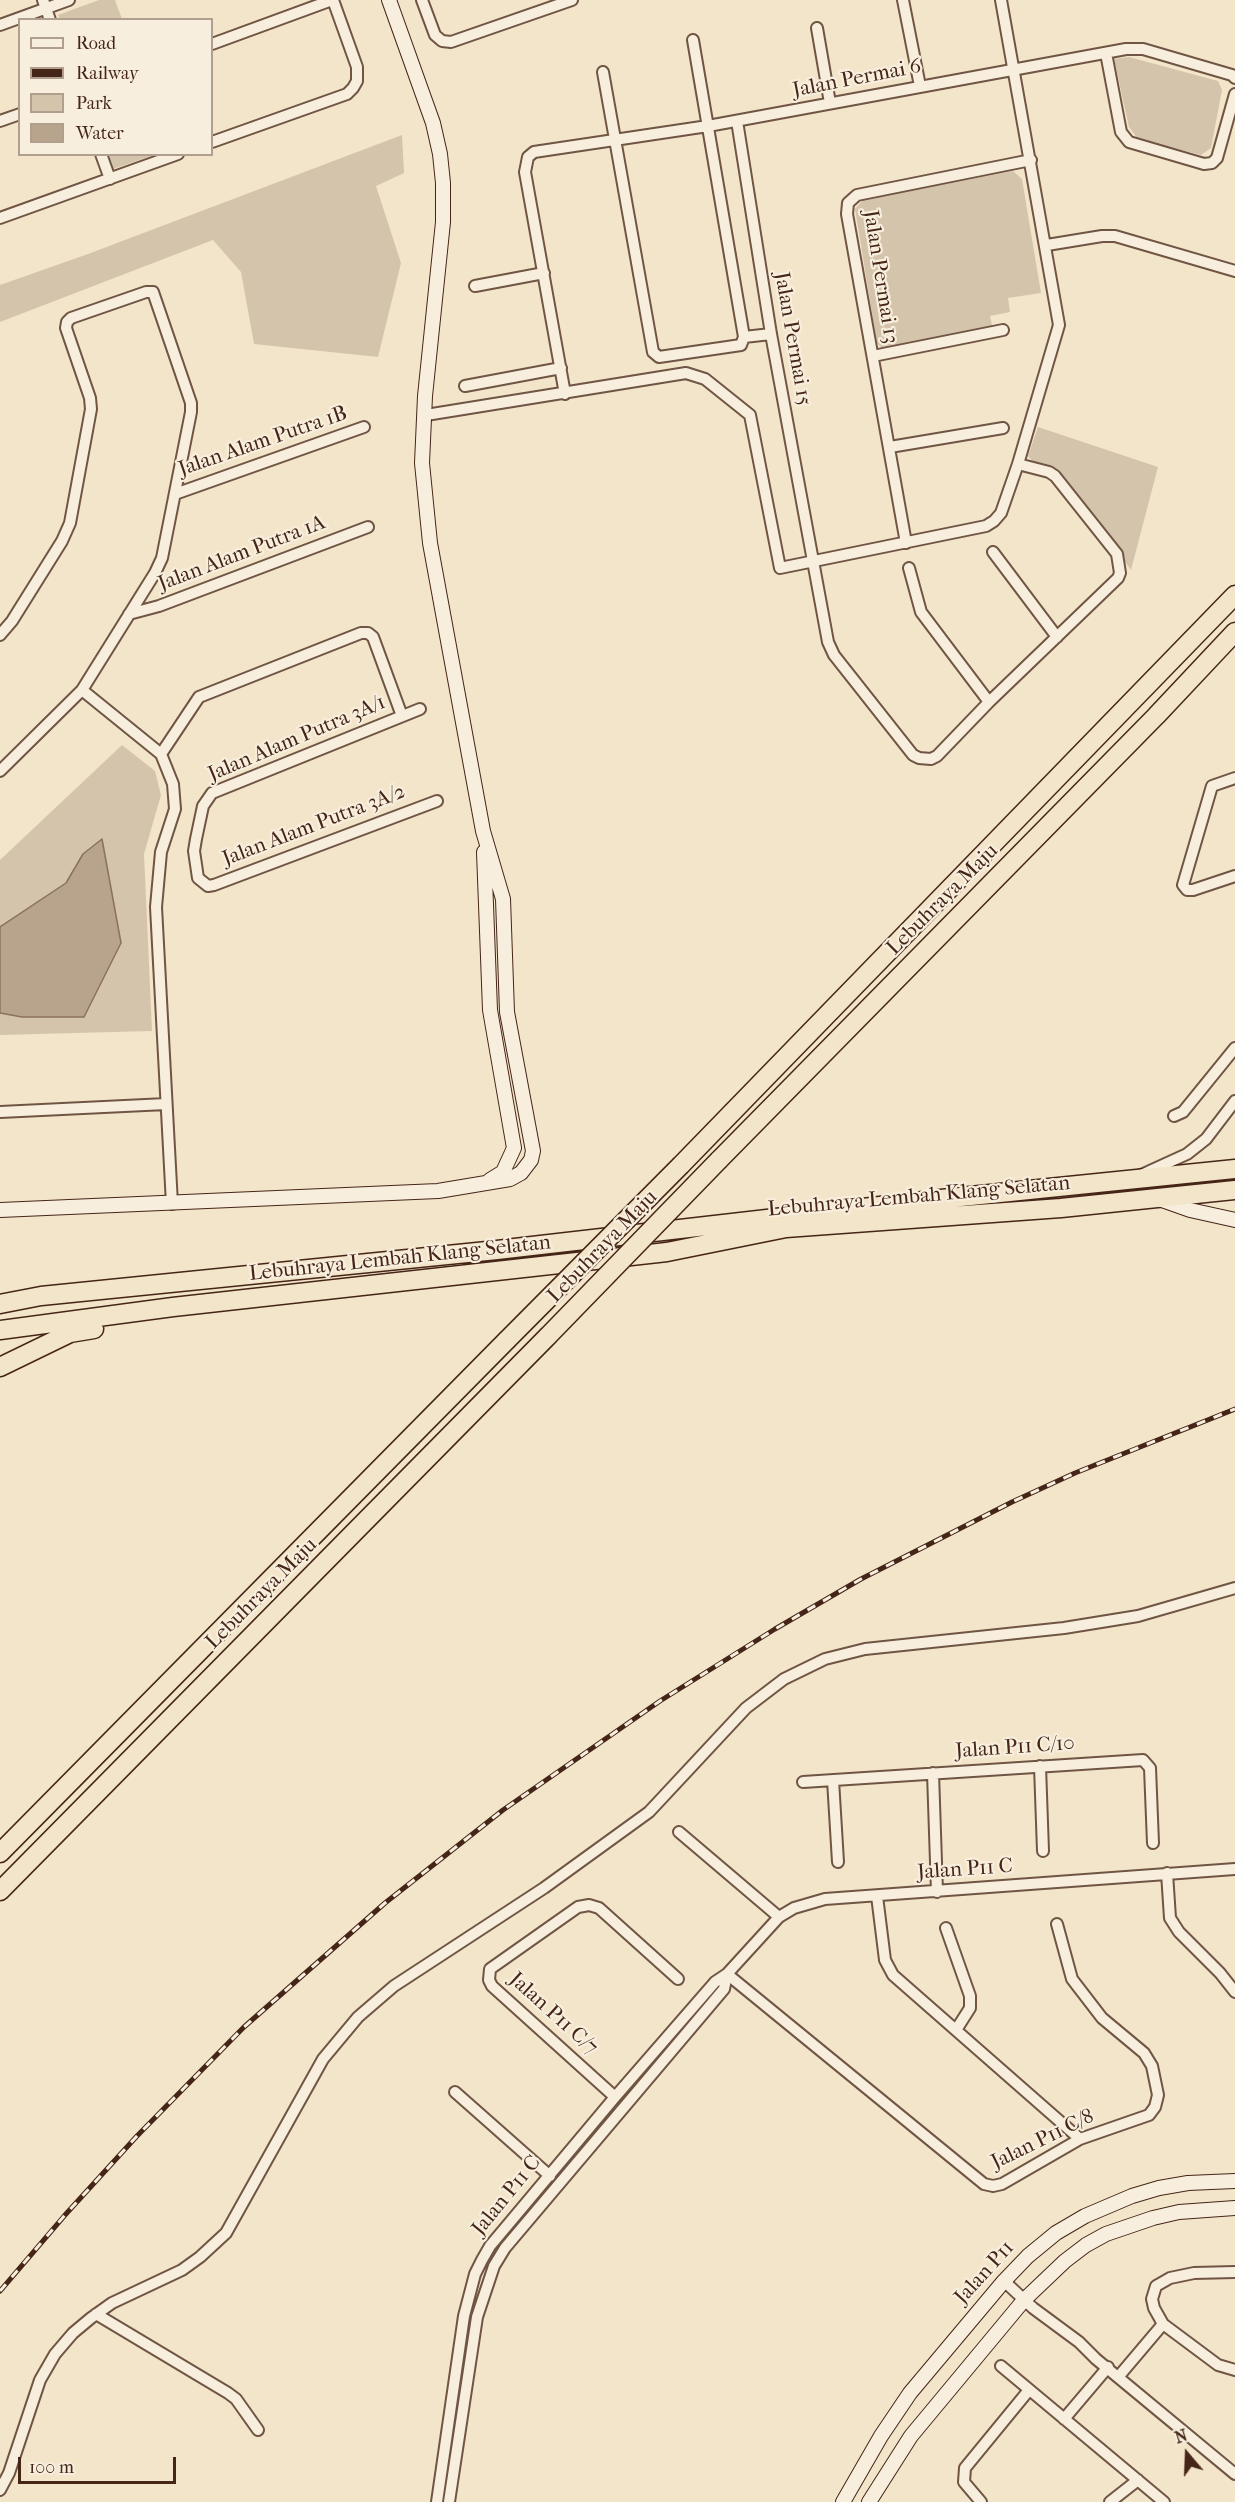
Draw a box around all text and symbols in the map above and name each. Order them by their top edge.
legend [18,18,213,156]
text: Road [76,33,116,54]
street label: Jalan Permai 6 [791,54,923,104]
text: Railway [76,63,139,84]
text: Park [76,93,112,114]
text: Water [76,123,124,144]
street label: Jalan Permai 13 [857,208,903,346]
street label: Jalan Permai 15 [768,270,816,408]
street label: Jalan Alam Putra 1B [175,401,351,483]
street label: Jalan Alam Putra 1A [155,511,329,597]
street label: Jalan Alam Putra 3A/1 [204,690,390,788]
street label: Jalan Alam Putra 3A/2 [219,780,409,872]
street label: Lebuhraya Maju [882,839,1004,961]
street label: Lebuhraya Lembah Klang Selatan [767,1171,1071,1223]
street label: Lebuhraya Maju [543,1185,663,1309]
street label: Lebuhraya Lembah Klang Selatan [248,1231,552,1287]
street label: Lebuhraya Maju [201,1533,323,1655]
street label: Jalan P11 C/10 [954,1731,1076,1765]
street label: Jalan P11 C [916,1854,1014,1886]
street label: Jalan P11 C/7 [503,1968,603,2060]
street label: Jalan P11 C/8 [987,2104,1099,2176]
street label: Jalan P11 C [467,2151,547,2241]
street label: Jalan P11 [950,2236,1020,2310]
north arrow [1157,2424,1217,2484]
text: N [1172,2426,1190,2447]
scale bar [21,2445,178,2483]
text: 100 m [29,2457,74,2478]

